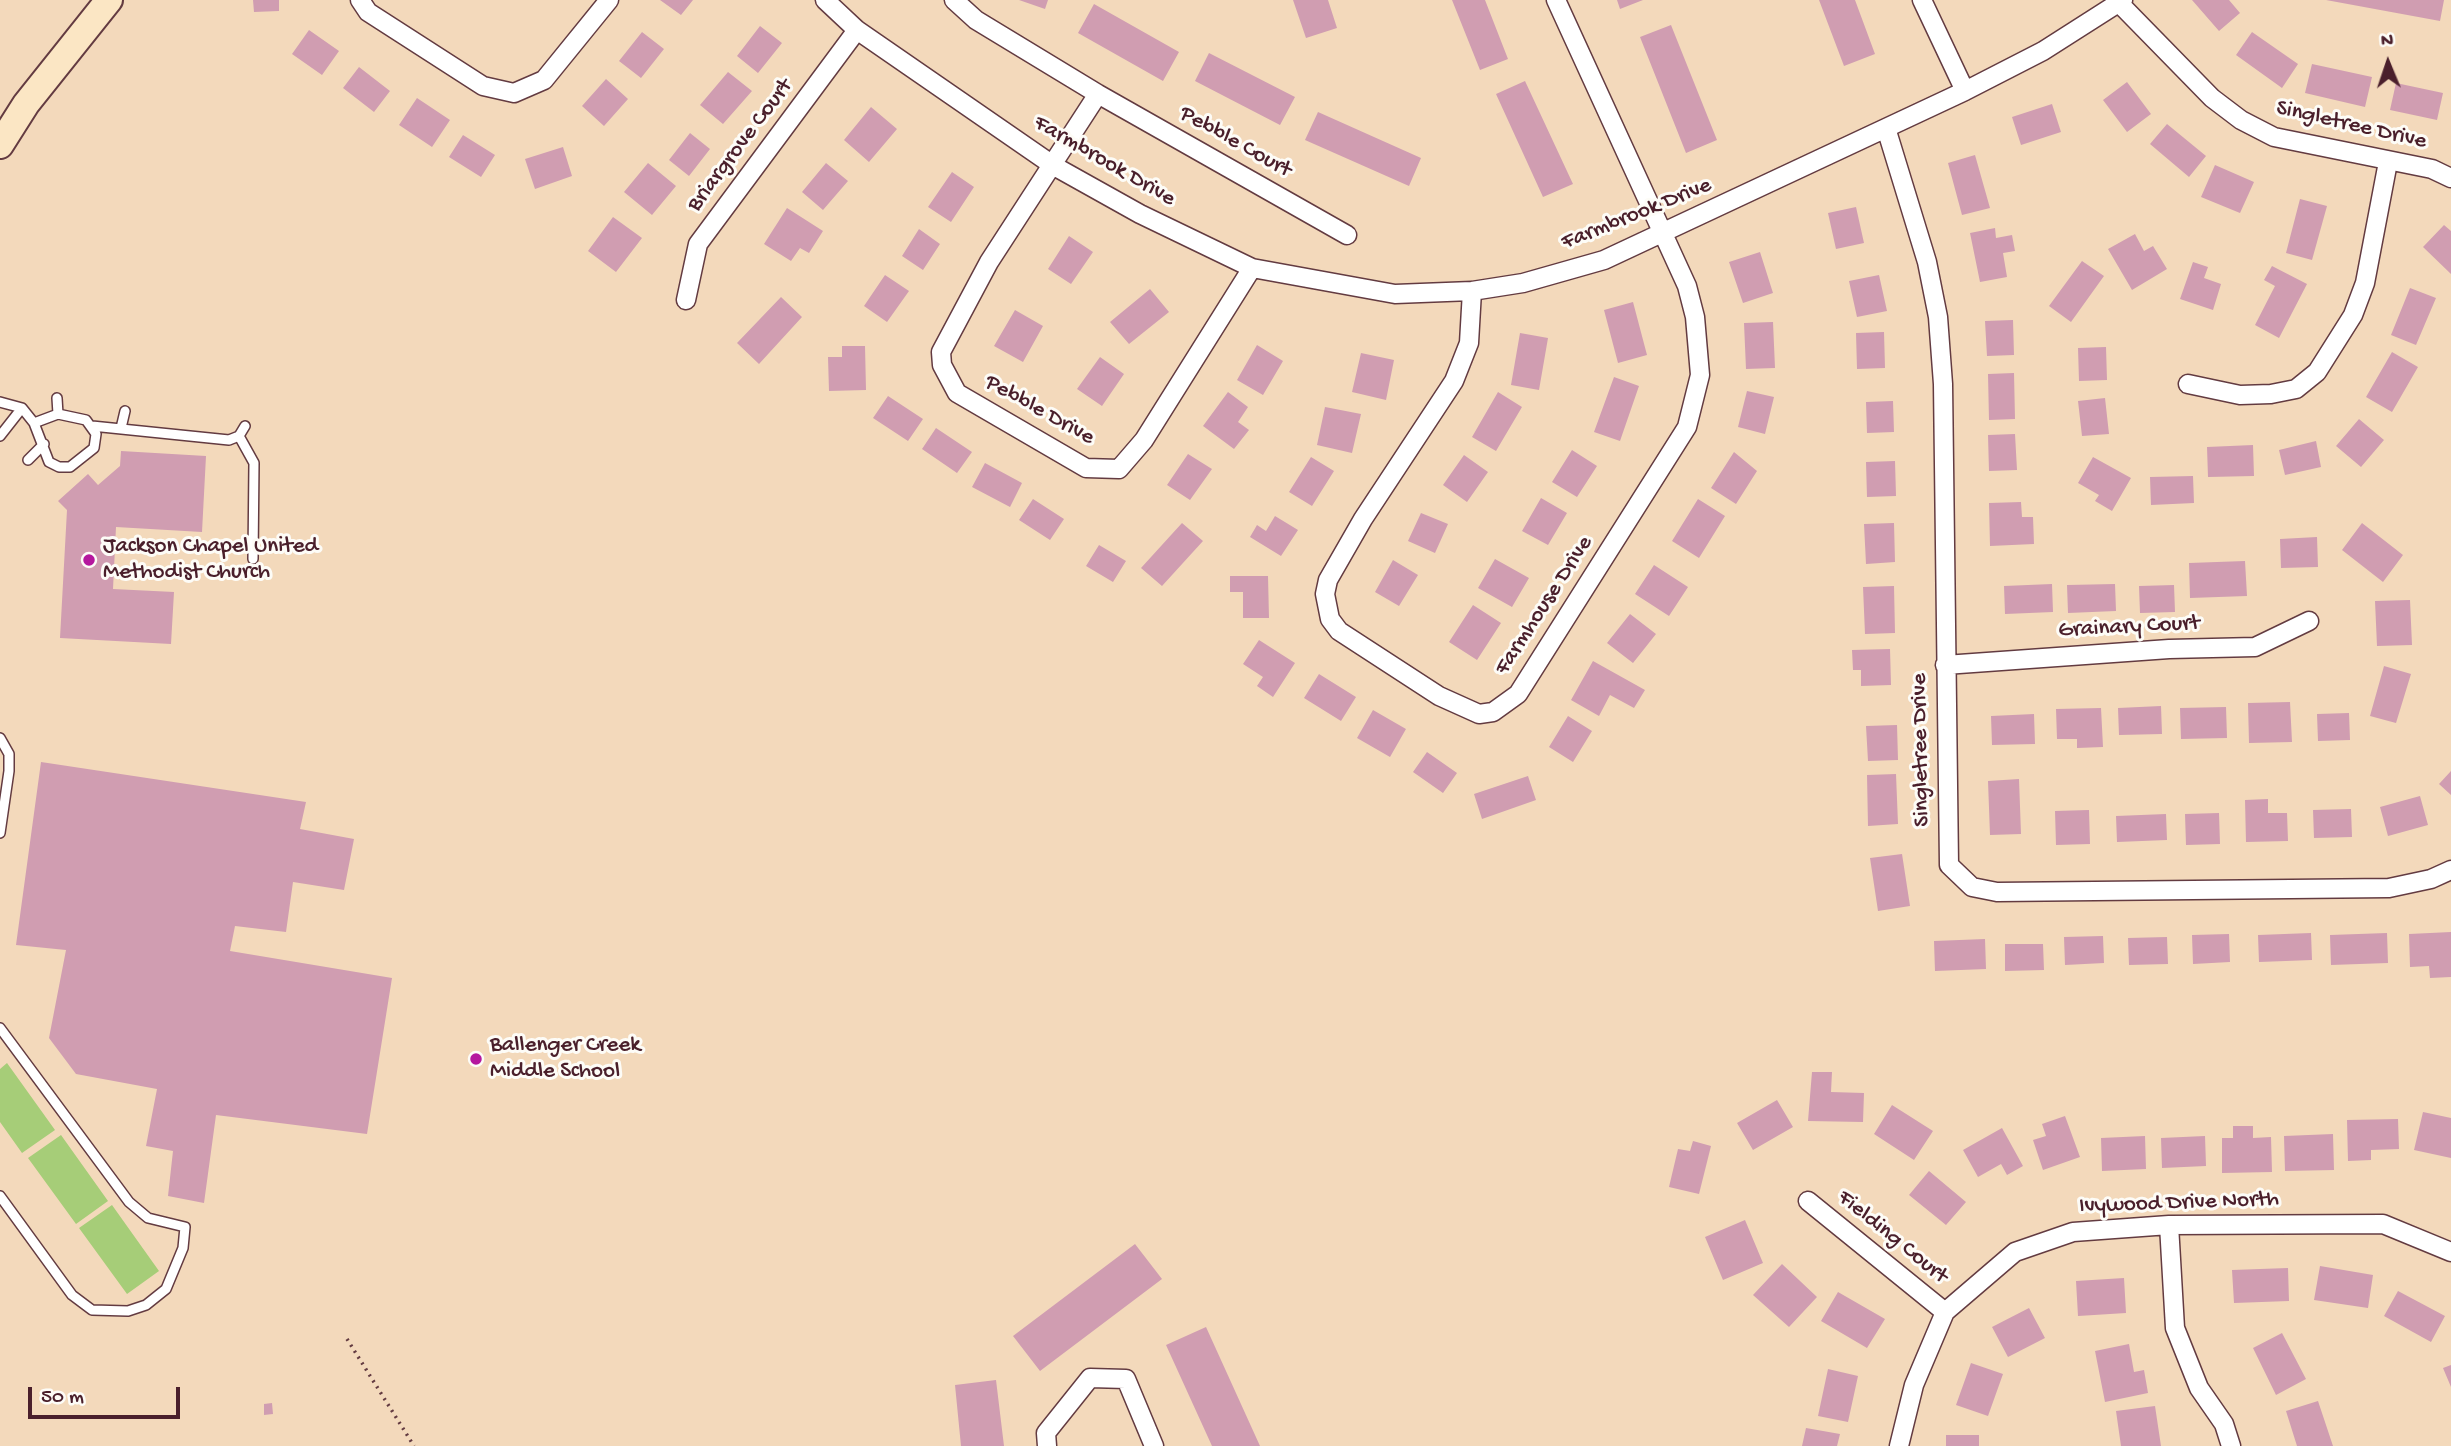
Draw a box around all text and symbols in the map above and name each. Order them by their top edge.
north arrow [2353,28,2423,98]
text: N [2381,30,2394,53]
street label: Briargrove Court [682,74,800,218]
street label: Singletree Drive [2273,95,2429,157]
street label: Pebble Court [1174,101,1296,185]
street label: Farmbrook Drive [1028,110,1180,214]
street label: Farmbrook Drive [1558,172,1716,258]
street label: Pebble Drive [979,370,1099,452]
street label: Farmhouse Drive [1490,531,1600,681]
place label: Jackson Chapel United Methodist Church [103,533,318,587]
marker: Jackson Chapel United Methodist Church [81,552,97,568]
street label: Grainary Court [2058,611,2200,645]
street label: Singletree Drive [1907,673,1937,827]
place label: Ballenger Creek Middle School [490,1032,641,1086]
marker: Ballenger Creek Middle School [468,1051,484,1067]
street label: Fielding Court [1831,1185,1953,1291]
street label: Ivywood Drive North [2079,1187,2279,1221]
scale bar [32,1372,184,1416]
text: 50 m [41,1386,84,1411]

